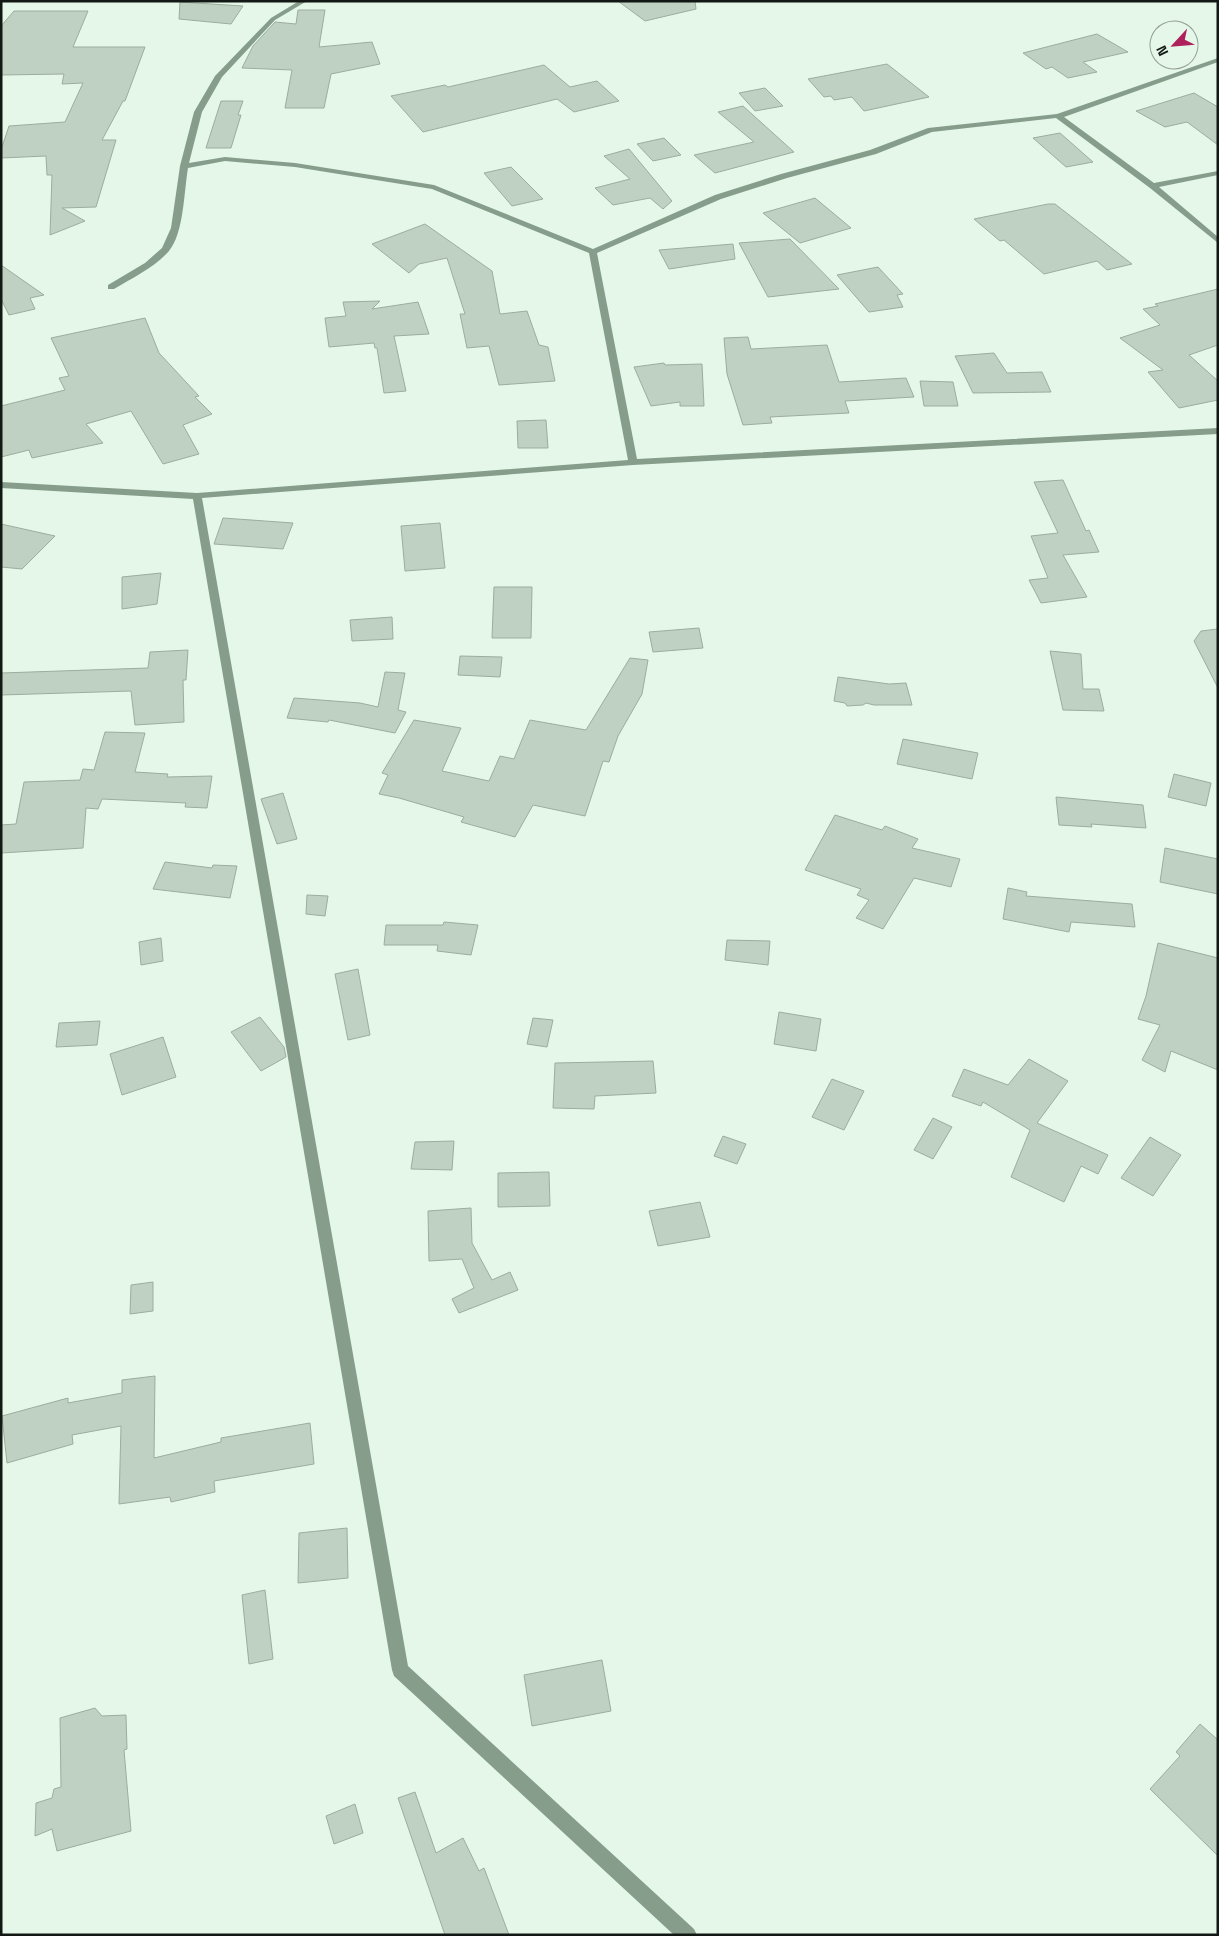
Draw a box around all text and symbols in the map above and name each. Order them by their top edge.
north arrow [1149,20,1199,70]
text: N [1152,43,1172,59]

